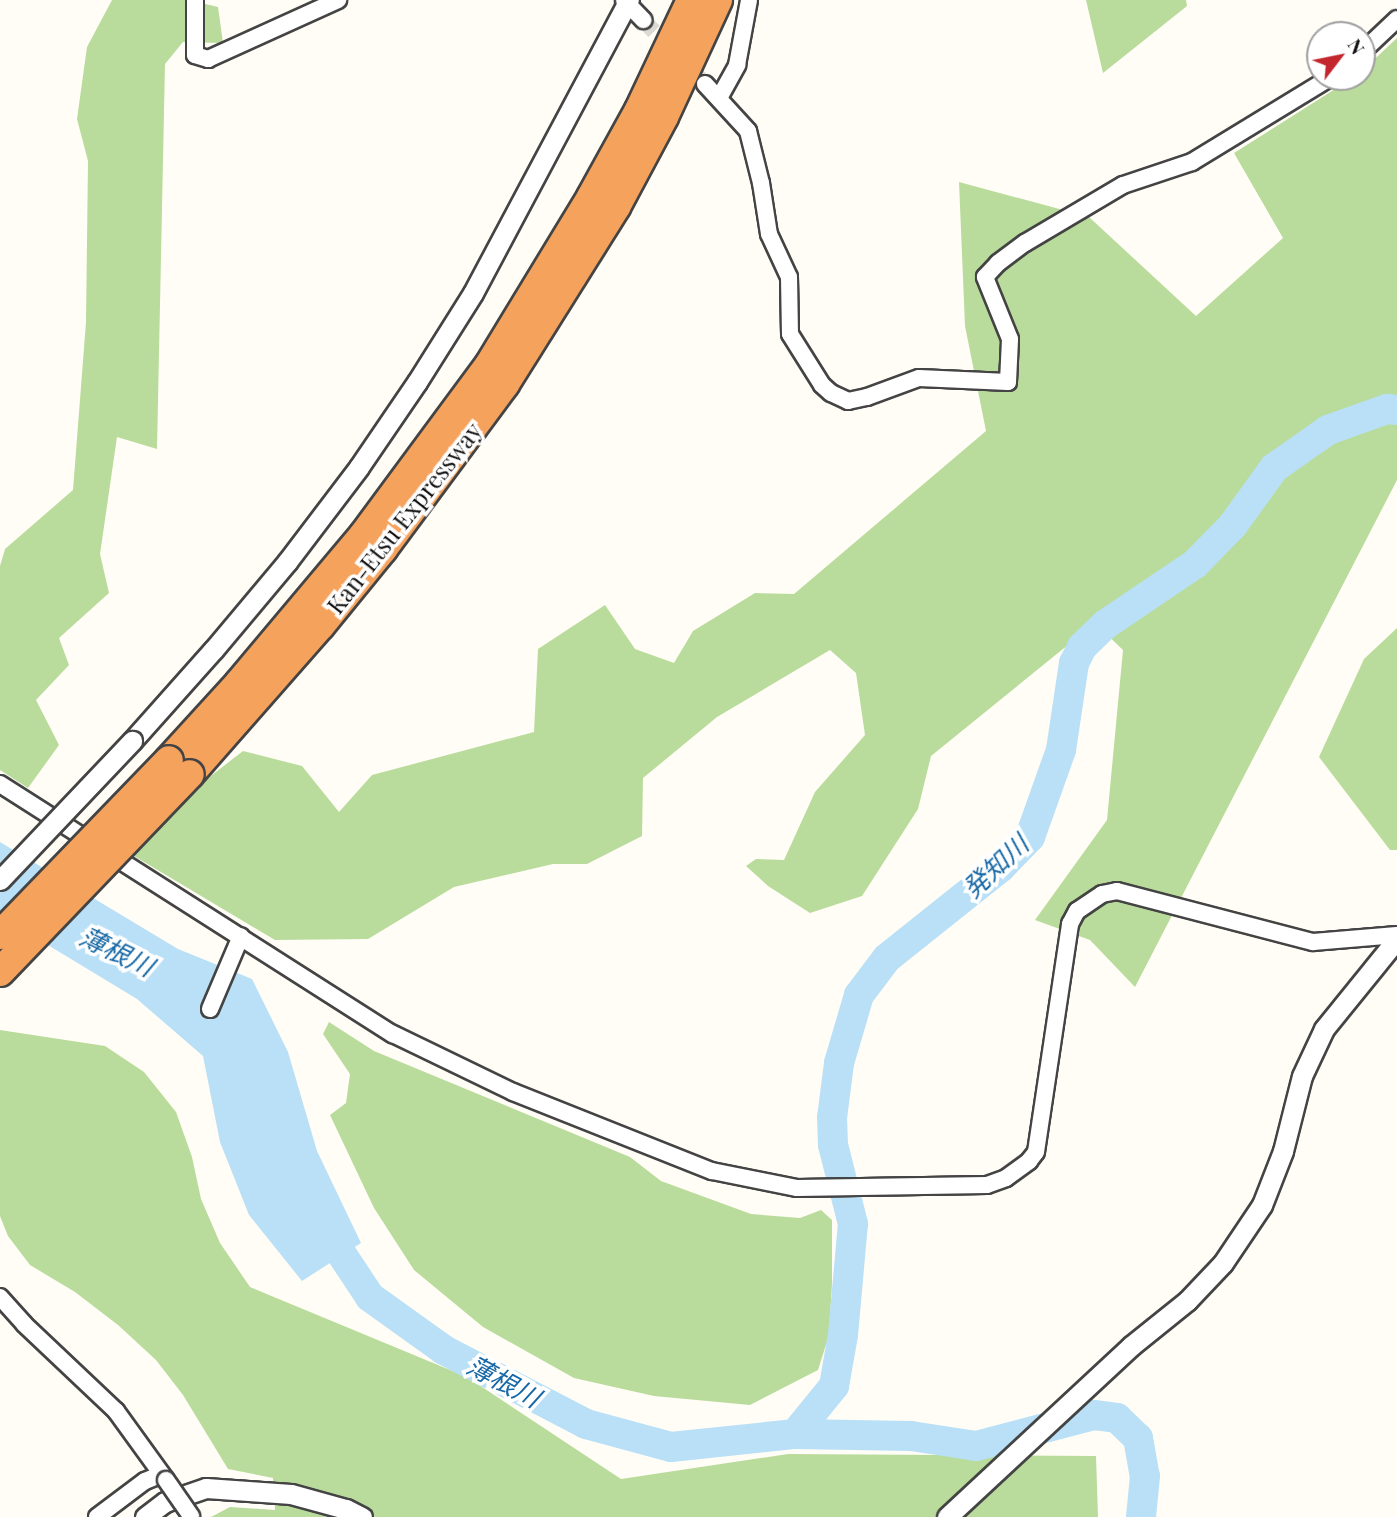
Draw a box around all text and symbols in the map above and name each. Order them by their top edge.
north arrow [1306,21,1376,91]
text: N [1342,33,1372,59]
street label: Kan-Etsu Expressway [320,417,488,619]
water label: 発知川 [956,828,1034,904]
water label: 薄根川 [75,920,159,982]
water label: 薄根川 [462,1349,546,1413]

